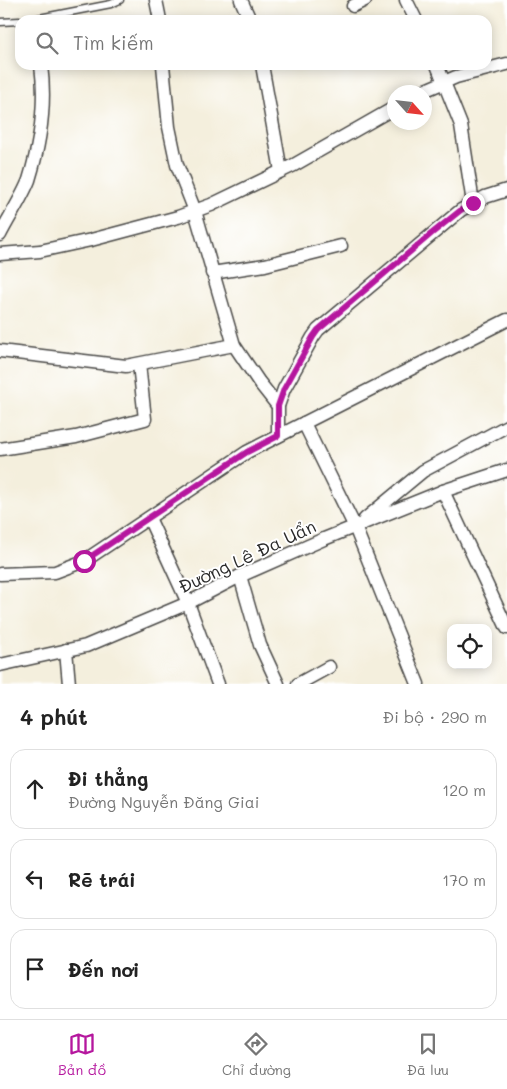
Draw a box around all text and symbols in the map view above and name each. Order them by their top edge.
search box [15,15,492,70]
icon: search [33,29,61,57]
text: Tìm kiếm [73,30,154,55]
north arrow [387,85,432,130]
route end [462,192,485,215]
street label: Đường Lê Đa Uẩn [174,514,320,598]
route start [73,550,96,573]
map controls [447,624,492,669]
button: locate [447,624,492,669]
text: 4 phút [20,703,88,730]
text: Đi bộ · 290 m [382,706,487,727]
text: Đi thẳng [68,766,148,791]
icon: ahead [21,775,49,803]
text: 120 m [442,779,486,800]
text: Đường Nguyễn Đăng Giai [68,791,260,812]
icon: left [21,865,49,893]
text: Rẽ trái [68,867,136,892]
text: 170 m [442,869,486,890]
icon: arrive [21,955,49,983]
text: Đến nơi [68,957,140,982]
tab: Bản đồ [58,1030,106,1079]
tab: Chỉ đường [222,1030,291,1079]
tab: Đã lưu [407,1030,449,1079]

